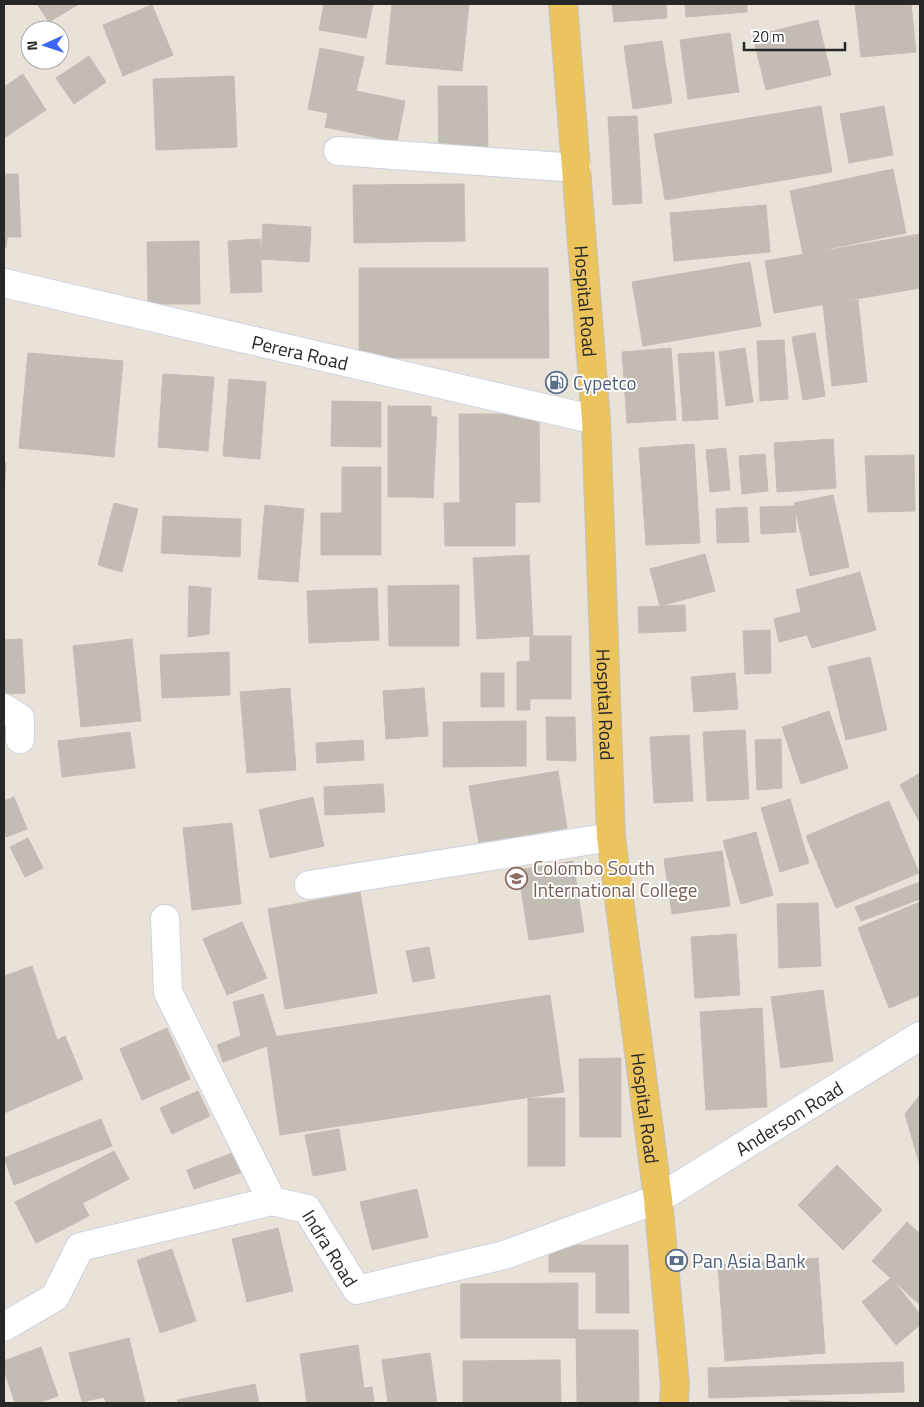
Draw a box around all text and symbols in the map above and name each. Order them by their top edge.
north arrow [20,20,70,70]
scale bar [744,20,845,52]
text: 20 m [752,25,785,48]
text: N [21,40,42,51]
street label: Hospital Road [568,244,605,358]
street label: Perera Road [249,326,351,377]
place label: Cypetco [573,368,637,397]
fuel station icon: Cypetco [545,370,569,394]
street label: Hospital Road [590,648,623,761]
place label: Colombo South International College [533,853,697,904]
school or university icon: Colombo South International College [505,866,529,890]
street label: Hospital Road [625,1051,668,1165]
street label: Anderson Road [729,1073,848,1162]
street label: Indra Road [296,1203,366,1292]
place label: Pan Asia Bank [692,1246,806,1275]
bank icon: Pan Asia Bank [664,1248,688,1272]

